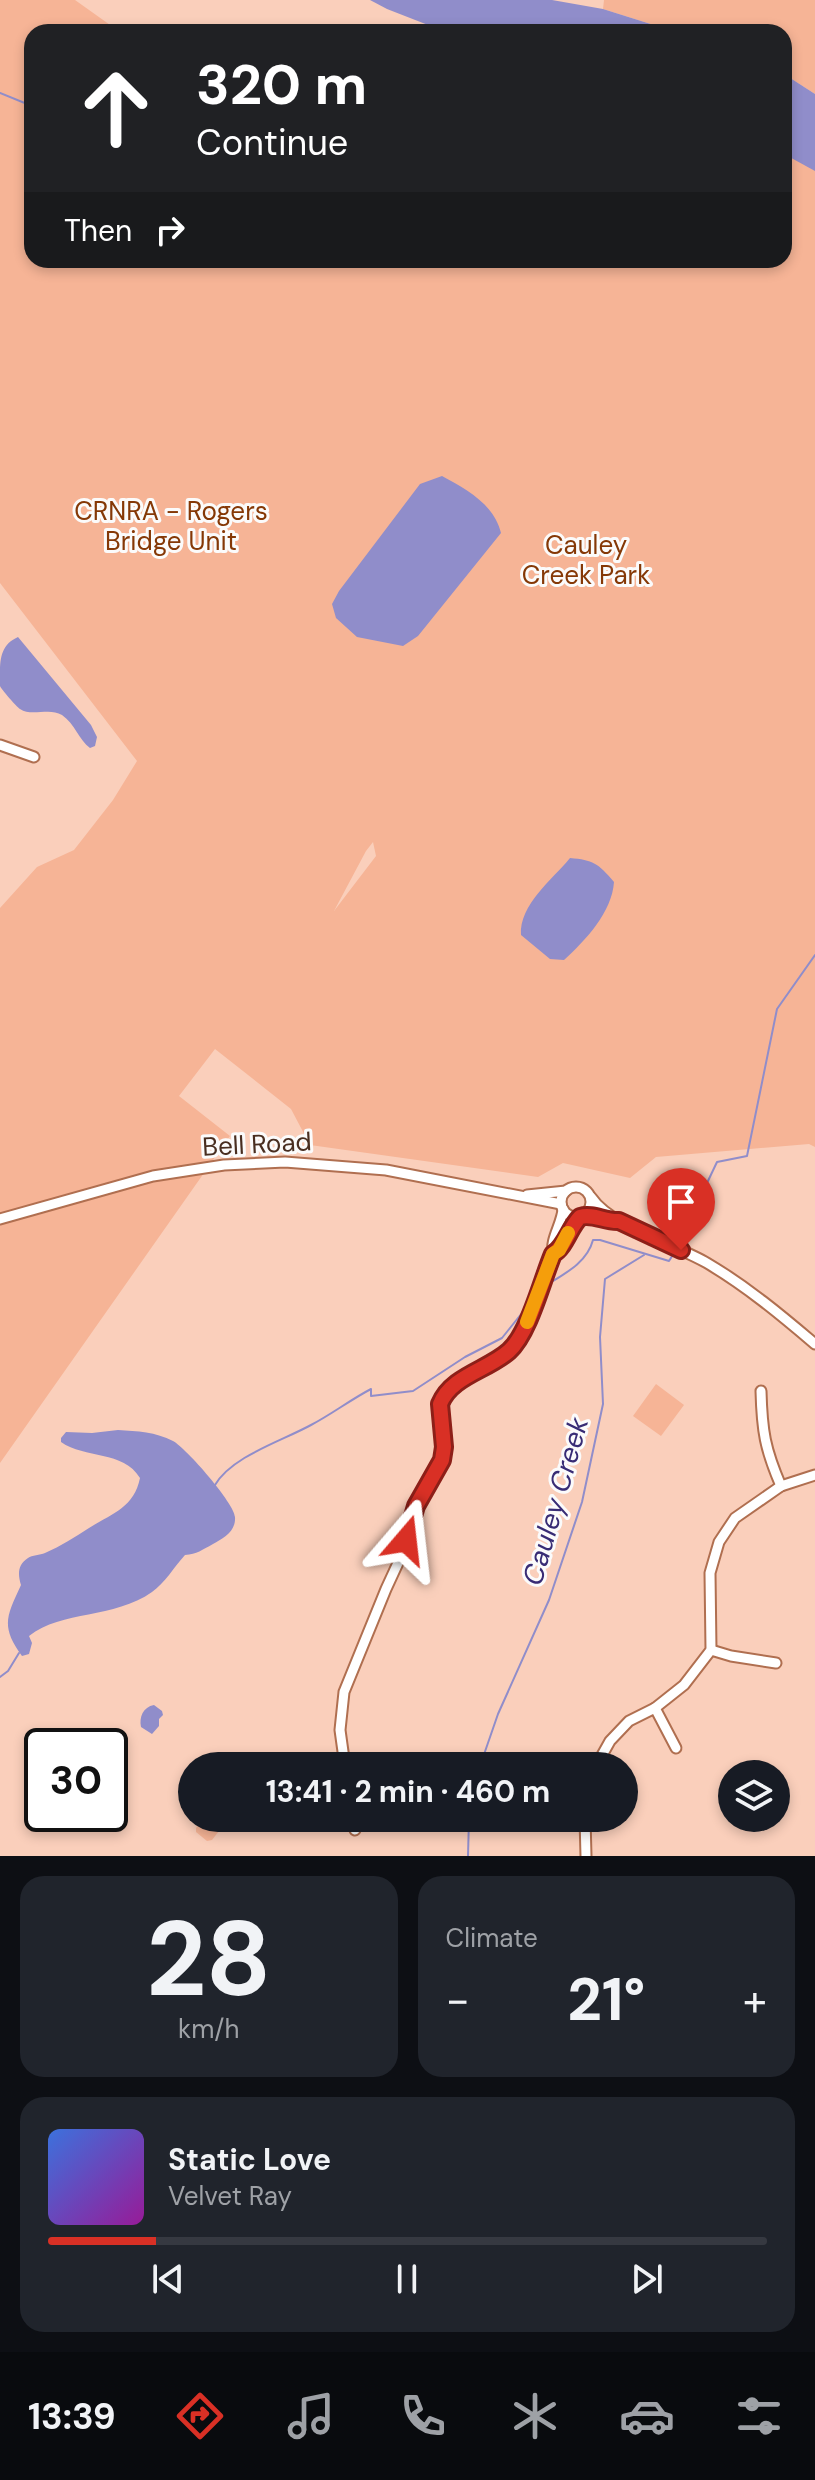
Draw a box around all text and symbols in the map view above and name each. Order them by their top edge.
text: 320 m [196,48,367,121]
icon: ahead [64,56,168,160]
text: Continue [196,119,348,166]
icon: right [148,208,192,252]
text: Then [64,211,132,250]
park label: CRNRA - Rogers Bridge Unit [74,494,268,558]
park label: Cauley Creek Park [522,528,650,592]
street label: Bell Road [201,1124,313,1164]
pin [647,1168,715,1250]
icon: arrive [659,1180,703,1224]
water label: Cauley Creek [514,1412,597,1589]
position arrow [364,1498,448,1582]
speed limit sign: 30 [24,1728,128,1832]
map controls [718,1760,790,1832]
button: layers [718,1760,790,1832]
text: 13:41 · 2 min · 460 m [266,1772,550,1811]
text: 28 [146,1892,271,2027]
text: Climate [446,1921,538,1955]
text: 21° [567,1960,645,2039]
text: − [446,1971,470,2029]
text: + [743,1971,767,2029]
text: km/h [178,2012,239,2046]
text: Static Love [168,2140,331,2179]
text: Velvet Ray [168,2179,292,2213]
icon: previous [146,2257,190,2301]
icon: pause [385,2257,429,2301]
icon: next [625,2257,669,2301]
icon: directions [172,2388,228,2444]
icon: music [283,2388,339,2444]
icon: phone [395,2388,451,2444]
icon: climate [507,2388,563,2444]
icon: car [619,2388,675,2444]
icon: filters [731,2388,787,2444]
text: 13:39 [28,2393,116,2440]

